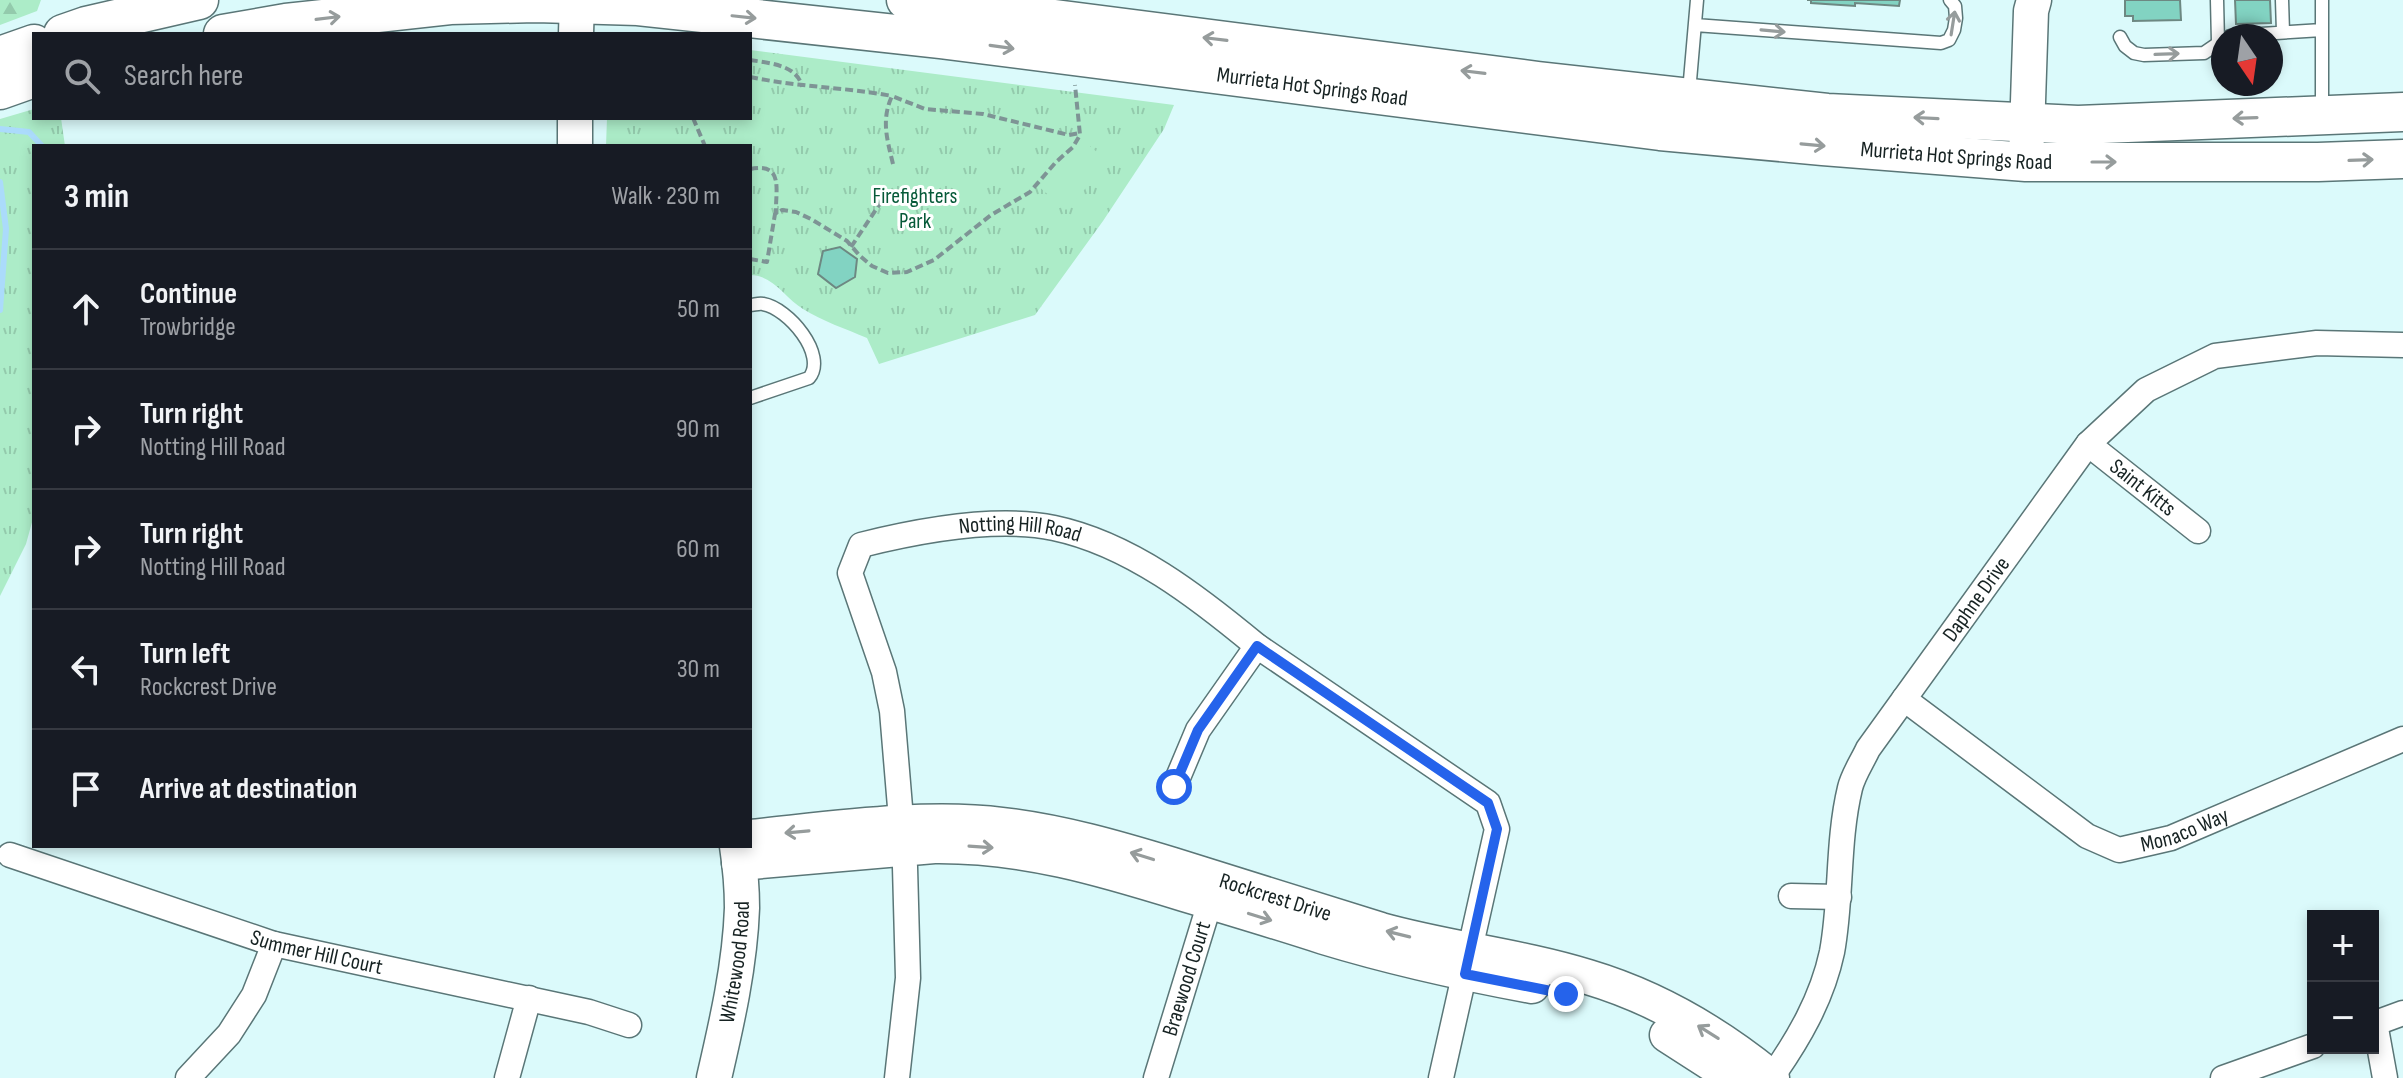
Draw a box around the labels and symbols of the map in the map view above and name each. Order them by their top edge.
one-way arrow [314,10,340,25]
one-way arrow [730,10,757,25]
one-way arrow [1946,11,1961,37]
one-way arrow [1759,24,1786,39]
north arrow [2211,24,2283,96]
one-way arrow [1203,31,1228,46]
one-way arrow [989,40,1014,55]
one-way arrow [2153,46,2180,61]
street label: Murrieta Hot Springs Road [1215,61,1409,112]
one-way arrow [1461,64,1486,79]
one-way arrow [2232,110,2259,125]
one-way arrow [1913,111,1940,126]
street label: Murrieta Hot Springs Road [1859,135,2052,176]
one-way arrow [1799,138,1826,153]
one-way arrow [2347,153,2374,168]
one-way arrow [2090,154,2117,170]
park label: Firefighters Park [873,183,957,235]
street label: Saint Kitts [2104,453,2182,522]
street label: Notting Hill Road [957,510,1085,548]
street label: Daphne Drive [1937,551,2016,647]
route start [1156,769,1192,805]
street label: Monaco Way [2138,801,2233,858]
one-way arrow [784,825,811,840]
one-way arrow [967,840,994,855]
one-way arrow [1130,848,1156,863]
street label: Rockcrest Drive [1216,867,1335,927]
street label: Whitewood Road [713,901,756,1026]
one-way arrow [1247,911,1272,925]
street label: Braewood Court [1156,918,1217,1039]
street label: Summer Hill Court [247,924,385,981]
one-way arrow [1385,925,1411,940]
route end [1548,976,1584,1012]
one-way arrow [1697,1023,1720,1039]

